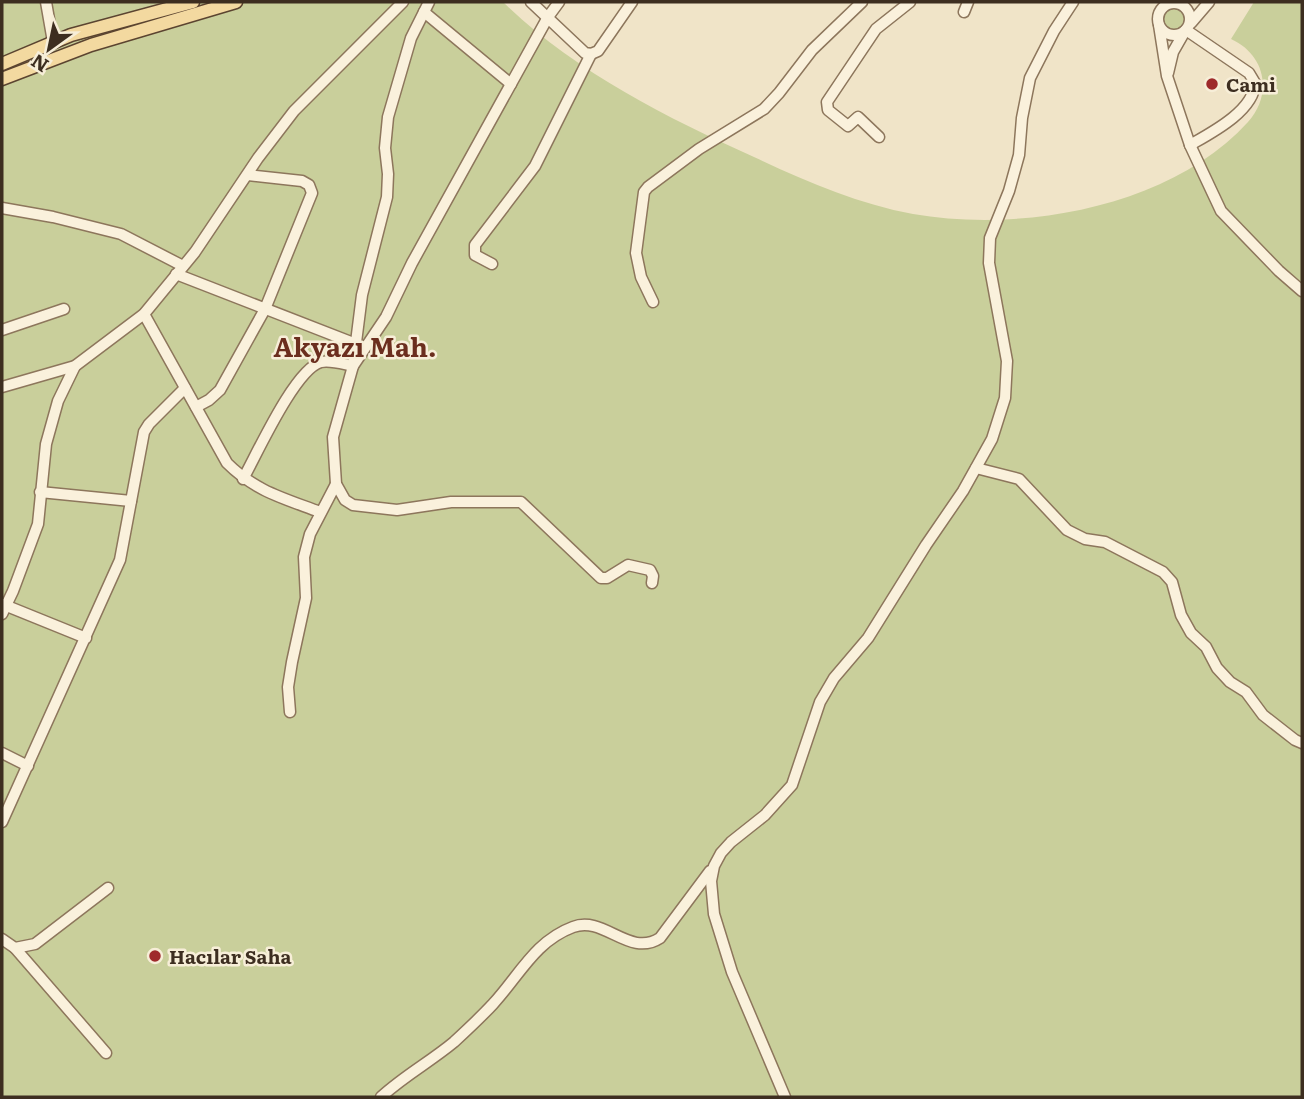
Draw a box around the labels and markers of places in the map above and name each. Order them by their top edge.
place label: Cami [1226,70,1276,98]
marker: Cami [1204,76,1220,92]
place label: Hacılar Saha [169,942,292,970]
marker: Hacılar Saha [147,948,163,964]

